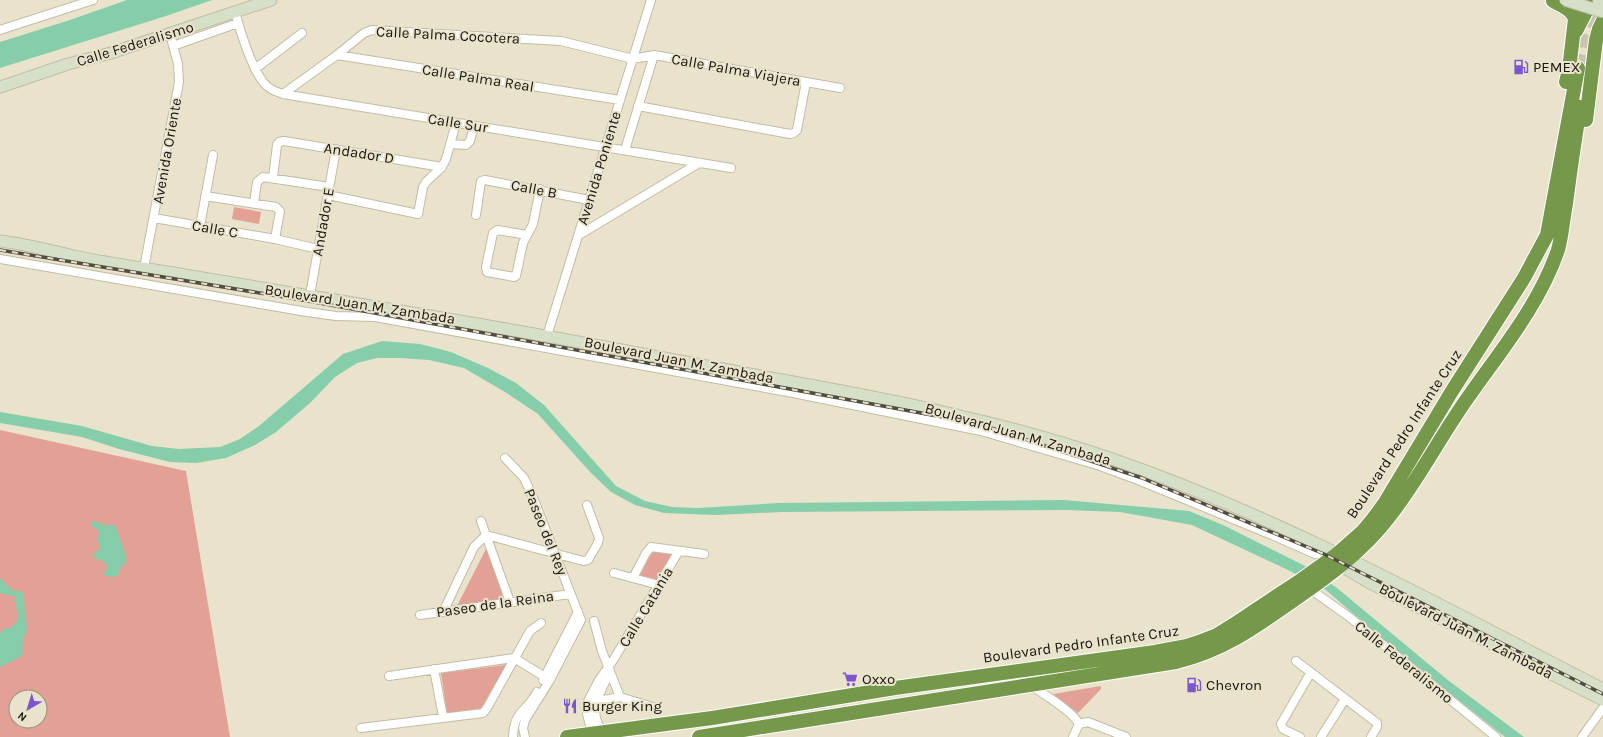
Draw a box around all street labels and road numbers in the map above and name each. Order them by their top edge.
street label: Calle Federalismo [74,18,196,70]
street label: Calle Palma Cocotera [376,22,520,48]
street label: Calle Palma Viajera [670,50,802,90]
street label: Calle Palma Real [421,60,535,96]
street label: Avenida Oriente [149,97,185,205]
street label: Calle Sur [427,109,490,137]
street label: Avenida Poniente [573,109,625,227]
street label: Andador D [323,139,395,167]
street label: Calle B [509,176,559,202]
street label: Andador E [308,186,338,258]
street label: Calle C [191,216,239,242]
street label: Boulevard Juan M. Zambada [263,280,457,328]
street label: Boulevard Juan M. Zambada [583,333,775,387]
street label: Boulevard Pedro Infante Cruz [1343,346,1465,522]
street label: Boulevard Juan M. Zambada [923,399,1113,469]
street label: Paseo del Rey [520,486,572,578]
street label: Calle Catania [615,564,677,650]
street label: Boulevard Juan M. Zambada [1376,579,1556,683]
street label: Paseo de la Reina [435,587,555,621]
street label: Calle Federalismo [1351,617,1457,707]
street label: Boulevard Pedro Infante Cruz [982,621,1180,667]

